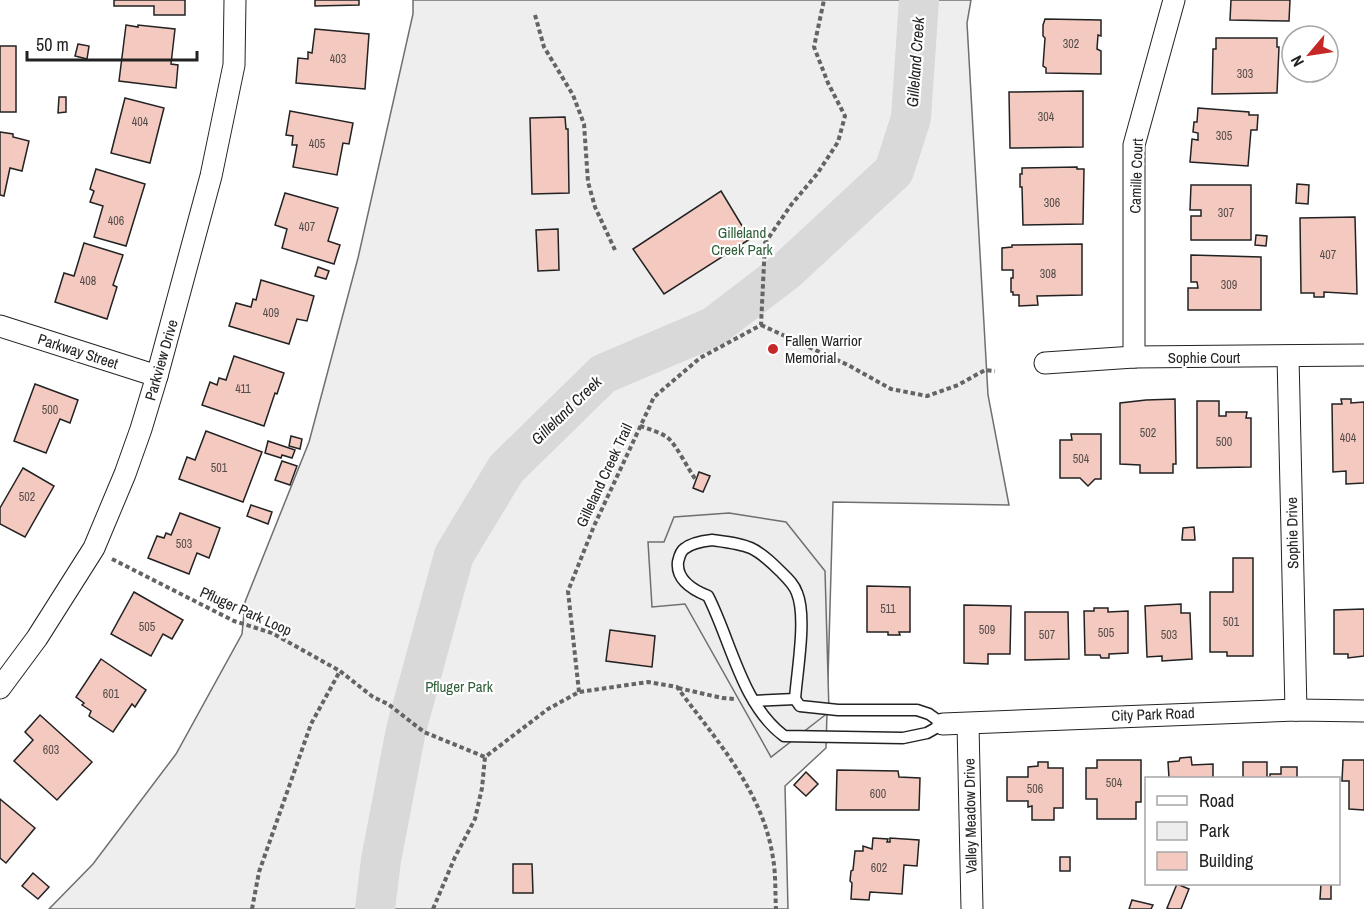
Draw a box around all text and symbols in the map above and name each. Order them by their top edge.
water label: Gilleland Creek [901,16,929,108]
scale bar [27,24,196,62]
north arrow [1280,24,1340,84]
text: 50 m [36,32,69,57]
house number: 302 [1063,36,1079,52]
house number: 403 [330,51,346,67]
text: N [1285,52,1309,71]
house number: 303 [1237,66,1253,82]
house number: 304 [1038,109,1055,125]
house number: 404 [132,114,149,130]
house number: 305 [1216,128,1233,144]
house number: 405 [309,136,326,152]
street label: Camille Court [1124,137,1148,214]
house number: 306 [1044,195,1060,211]
house number: 307 [1218,205,1235,221]
house number: 406 [108,213,124,229]
house number: 407 [299,219,316,235]
park label: Gilleland Creek Park [711,222,774,260]
house number: 407 [1320,247,1337,263]
house number: 308 [1040,266,1056,282]
house number: 408 [80,273,96,289]
house number: 309 [1221,277,1237,293]
house number: 409 [263,305,279,321]
street label: Parkview Drive [139,317,183,403]
street label: Parkway Street [35,328,121,374]
place label: Fallen Warrior Memorial [785,330,862,368]
marker: Fallen Warrior Memorial [766,342,780,356]
street label: Sophie Court [1168,347,1241,368]
water label: Gilleland Creek [526,370,606,449]
house number: 411 [235,381,251,397]
house number: 500 [42,402,58,418]
street label: Gilleland Creek Trail [571,420,637,530]
house number: 502 [1140,425,1156,441]
house number: 404 [1340,430,1357,446]
house number: 500 [1216,434,1232,450]
house number: 504 [1073,451,1090,467]
house number: 501 [211,460,228,476]
house number: 502 [19,489,35,505]
street label: Sophie Drive [1281,497,1303,569]
house number: 503 [176,536,192,552]
street label: Pfluger Park Loop [197,581,295,641]
house number: 511 [880,601,896,617]
house number: 501 [1223,614,1240,630]
house number: 505 [139,619,156,635]
house number: 509 [979,622,995,638]
house number: 505 [1098,625,1115,641]
house number: 507 [1039,627,1056,643]
house number: 503 [1161,627,1177,643]
park label: Pfluger Park [425,676,494,697]
house number: 601 [103,686,120,702]
street label: City Park Road [1111,702,1195,726]
house number: 603 [43,742,59,758]
street label: Valley Meadow Drive [958,758,982,874]
house number: 504 [1106,775,1123,791]
legend [1145,777,1340,885]
house number: 506 [1027,781,1043,797]
house number: 600 [870,786,886,802]
text: Road [1199,788,1234,813]
text: Park [1199,818,1230,843]
text: Building [1199,848,1254,873]
house number: 602 [871,860,887,876]

